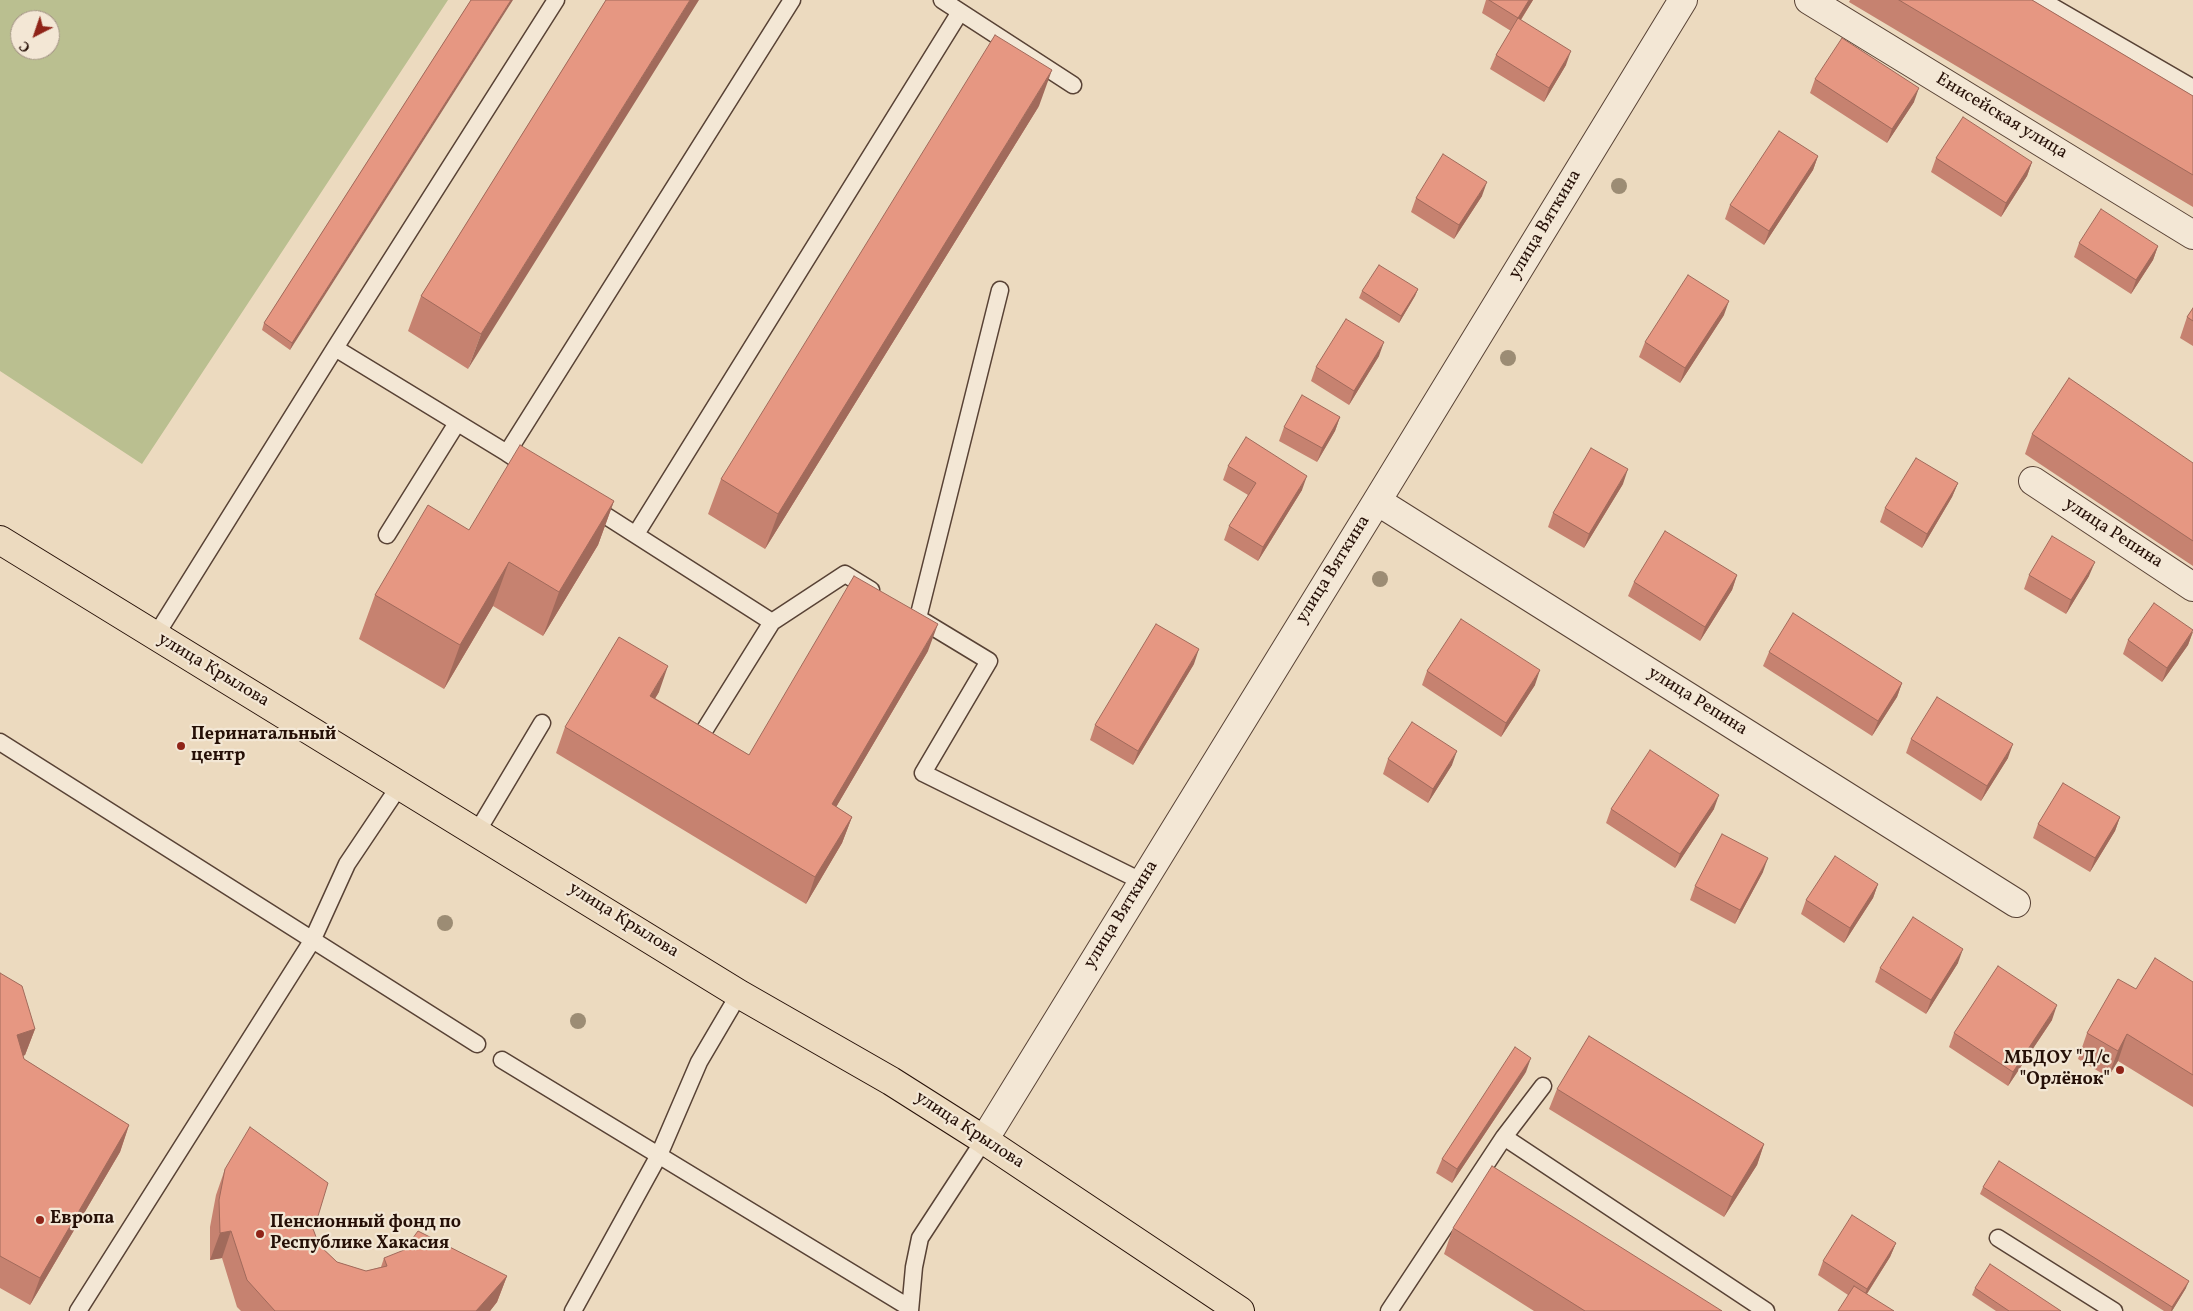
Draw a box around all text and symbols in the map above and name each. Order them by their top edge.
north arrow [10,10,60,60]
text: С [16,36,35,56]
street label: Енисейская улица [1931,69,2071,165]
street label: улица Вяткина [1505,166,1587,284]
street label: улица Репина [2059,494,2167,574]
street label: улица Вяткина [1292,512,1376,628]
street label: улица Крылова [153,629,273,713]
street label: улица Репина [1643,663,1751,741]
place label: Перинатальный центр [191,725,336,768]
marker: Перинатальный центр [175,740,187,752]
street label: улица Вяткина [1080,857,1164,973]
street label: улица Крылова [564,878,682,964]
place label: МБДОУ "Д/с "Орлёнок" [2004,1049,2110,1092]
marker: МБДОУ "Д/с "Орлёнок" [2114,1064,2126,1076]
street label: улица Крылова [910,1088,1028,1174]
place label: Европа [50,1209,114,1231]
place label: Пенсионный фонд по Республике Хакасия [270,1213,461,1256]
marker: Европа [34,1214,46,1226]
marker: Пенсионный фонд по Республике Хакасия [254,1228,266,1240]

